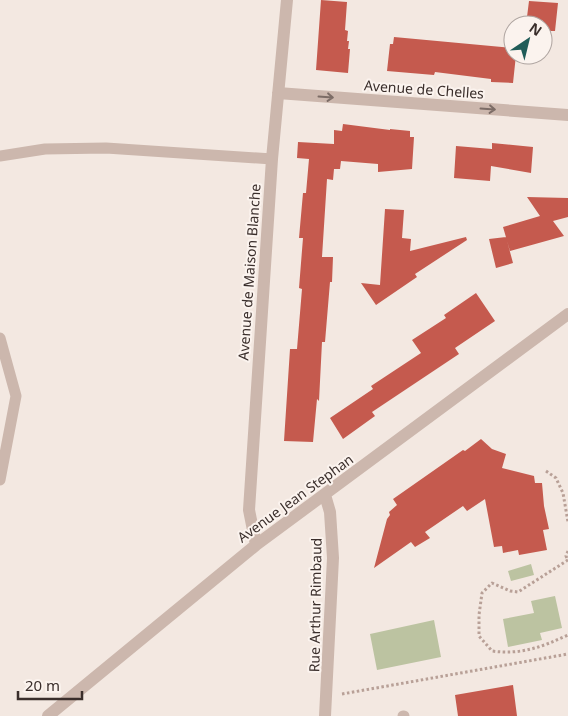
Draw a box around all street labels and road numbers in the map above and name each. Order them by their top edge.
street label: Avenue de Chelles [363,75,485,103]
street label: Avenue de Maison Blanche [233,183,265,361]
street label: Avenue Jean Stephan [233,449,357,547]
street label: Rue Arthur Rimbaud [304,538,326,672]

